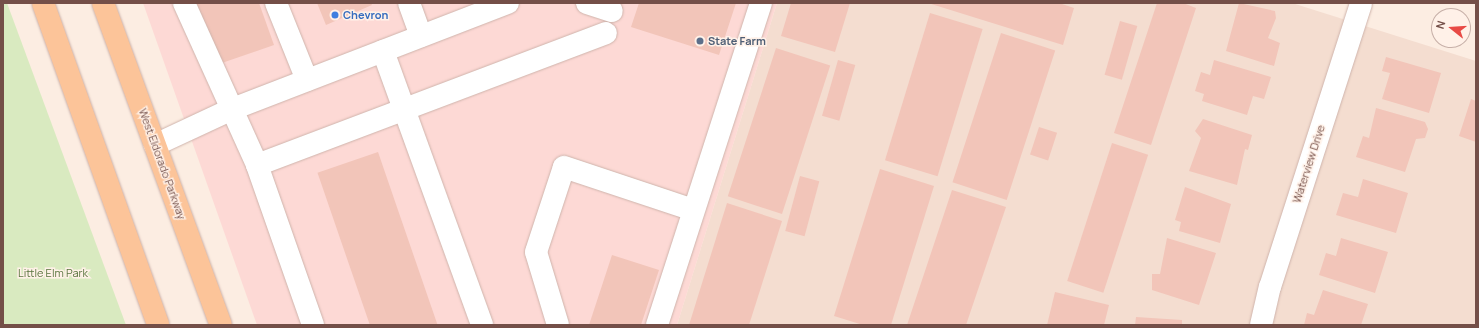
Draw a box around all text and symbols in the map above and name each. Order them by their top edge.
place label: Chevron [343,8,388,22]
north arrow [1431,8,1471,48]
marker: Chevron [330,10,340,20]
text: N [1432,19,1448,31]
place label: State Farm [708,34,766,48]
marker: State Farm [695,36,705,46]
street label: West Eldorado Parkway [136,107,188,221]
street label: Waterview Drive [1290,123,1328,205]
park label: Little Elm Park [18,266,88,280]

